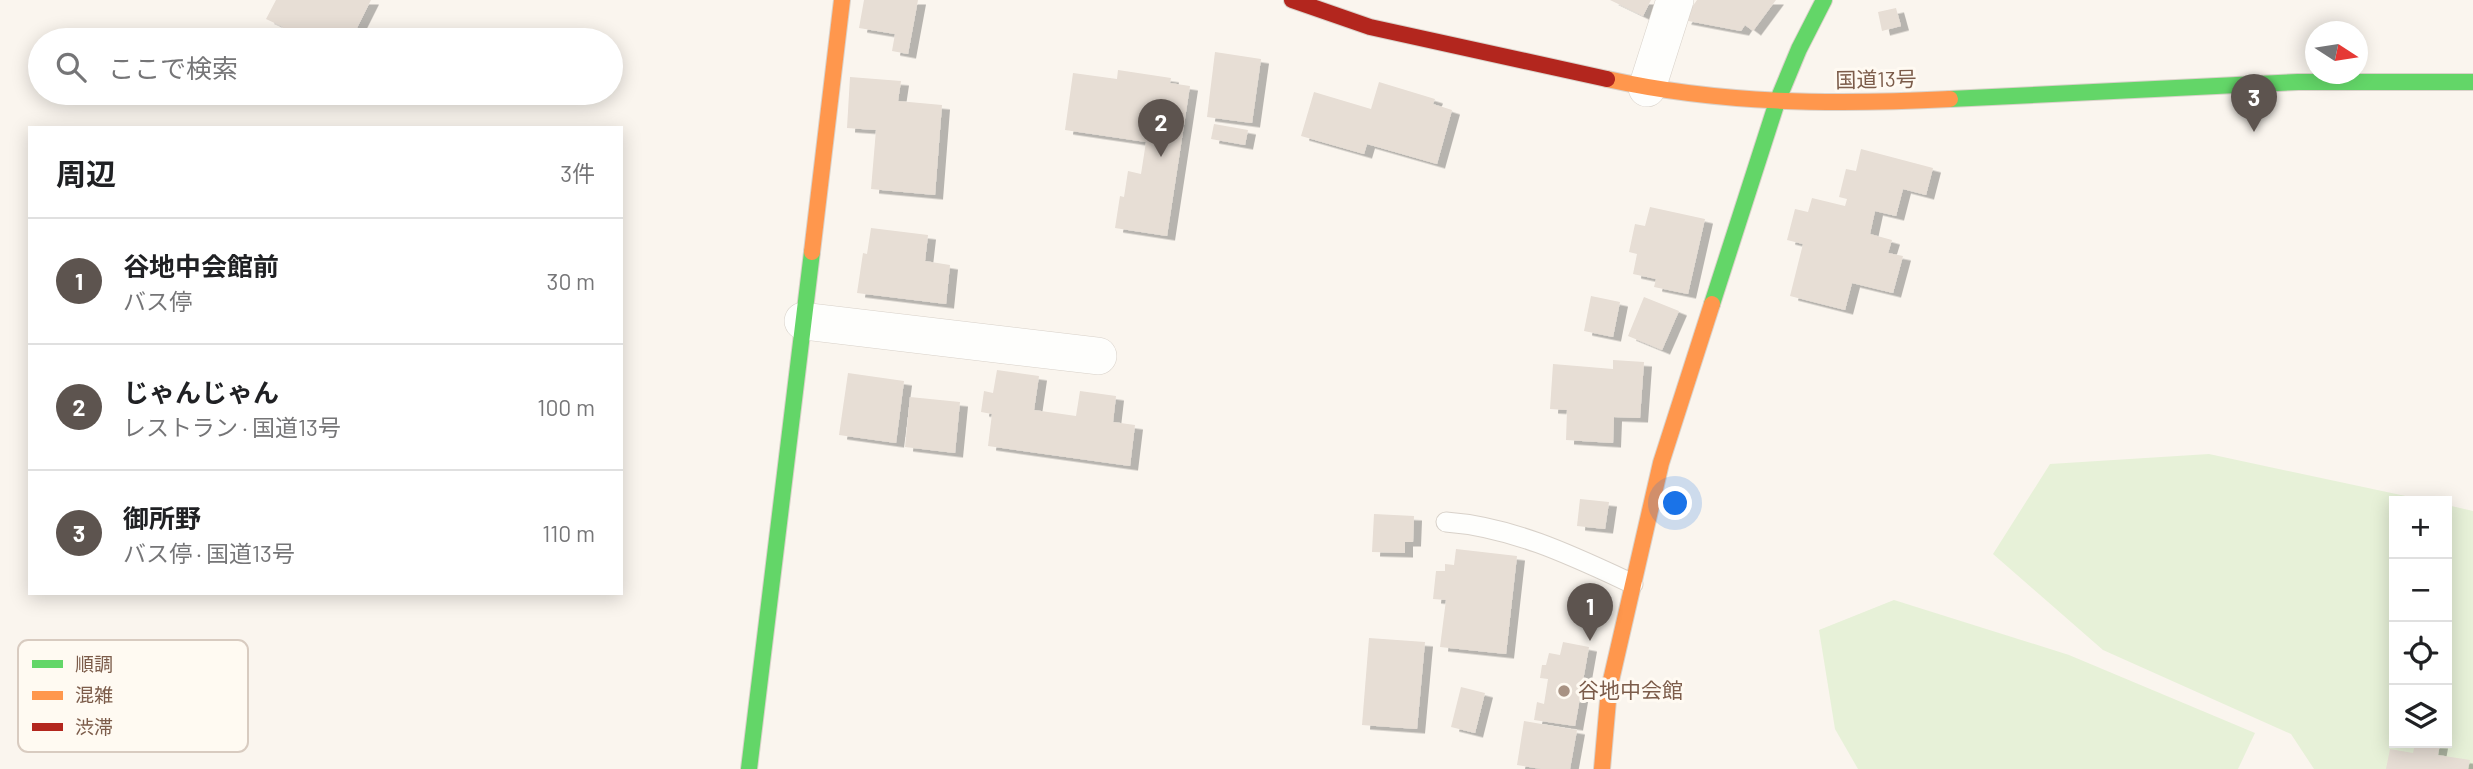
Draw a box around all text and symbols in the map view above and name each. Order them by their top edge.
north arrow [2305,21,2368,84]
search box [28,28,623,105]
icon: search [52,48,90,86]
text: ここで検索 [108,52,238,83]
street label: 国道13号 [1835,65,1917,92]
pin: 3 [2231,74,2277,132]
pin: 2 [1138,99,1184,157]
text: 周辺 [56,155,116,191]
text: 3件 [560,159,595,187]
text: 谷地中会館前 [123,250,279,281]
text: 1 [75,267,83,295]
text: 30 m [547,267,595,295]
text: バス停 [123,287,192,315]
text: じゃんじゃん [123,376,279,407]
text: 2 [73,393,85,421]
text: 100 m [537,393,595,421]
text: レストラン · 国道13号 [123,413,341,441]
your location [1658,486,1692,520]
map controls [2389,496,2452,748]
button: + [2389,496,2452,559]
text: 御所野 [123,502,201,533]
text: 3 [73,519,85,547]
text: 110 m [542,519,595,547]
text: バス停 · 国道13号 [123,539,295,567]
button: − [2389,559,2452,622]
pin: 1 [1567,583,1613,641]
button: locate [2389,622,2452,685]
legend [18,640,248,752]
text: 順調 [75,652,113,675]
place label: 谷地中会館 [1578,677,1683,702]
text: 混雑 [75,683,113,706]
marker: 谷地中会館 [1556,683,1572,699]
button: layers [2389,685,2452,748]
text: 渋滞 [75,715,113,738]

